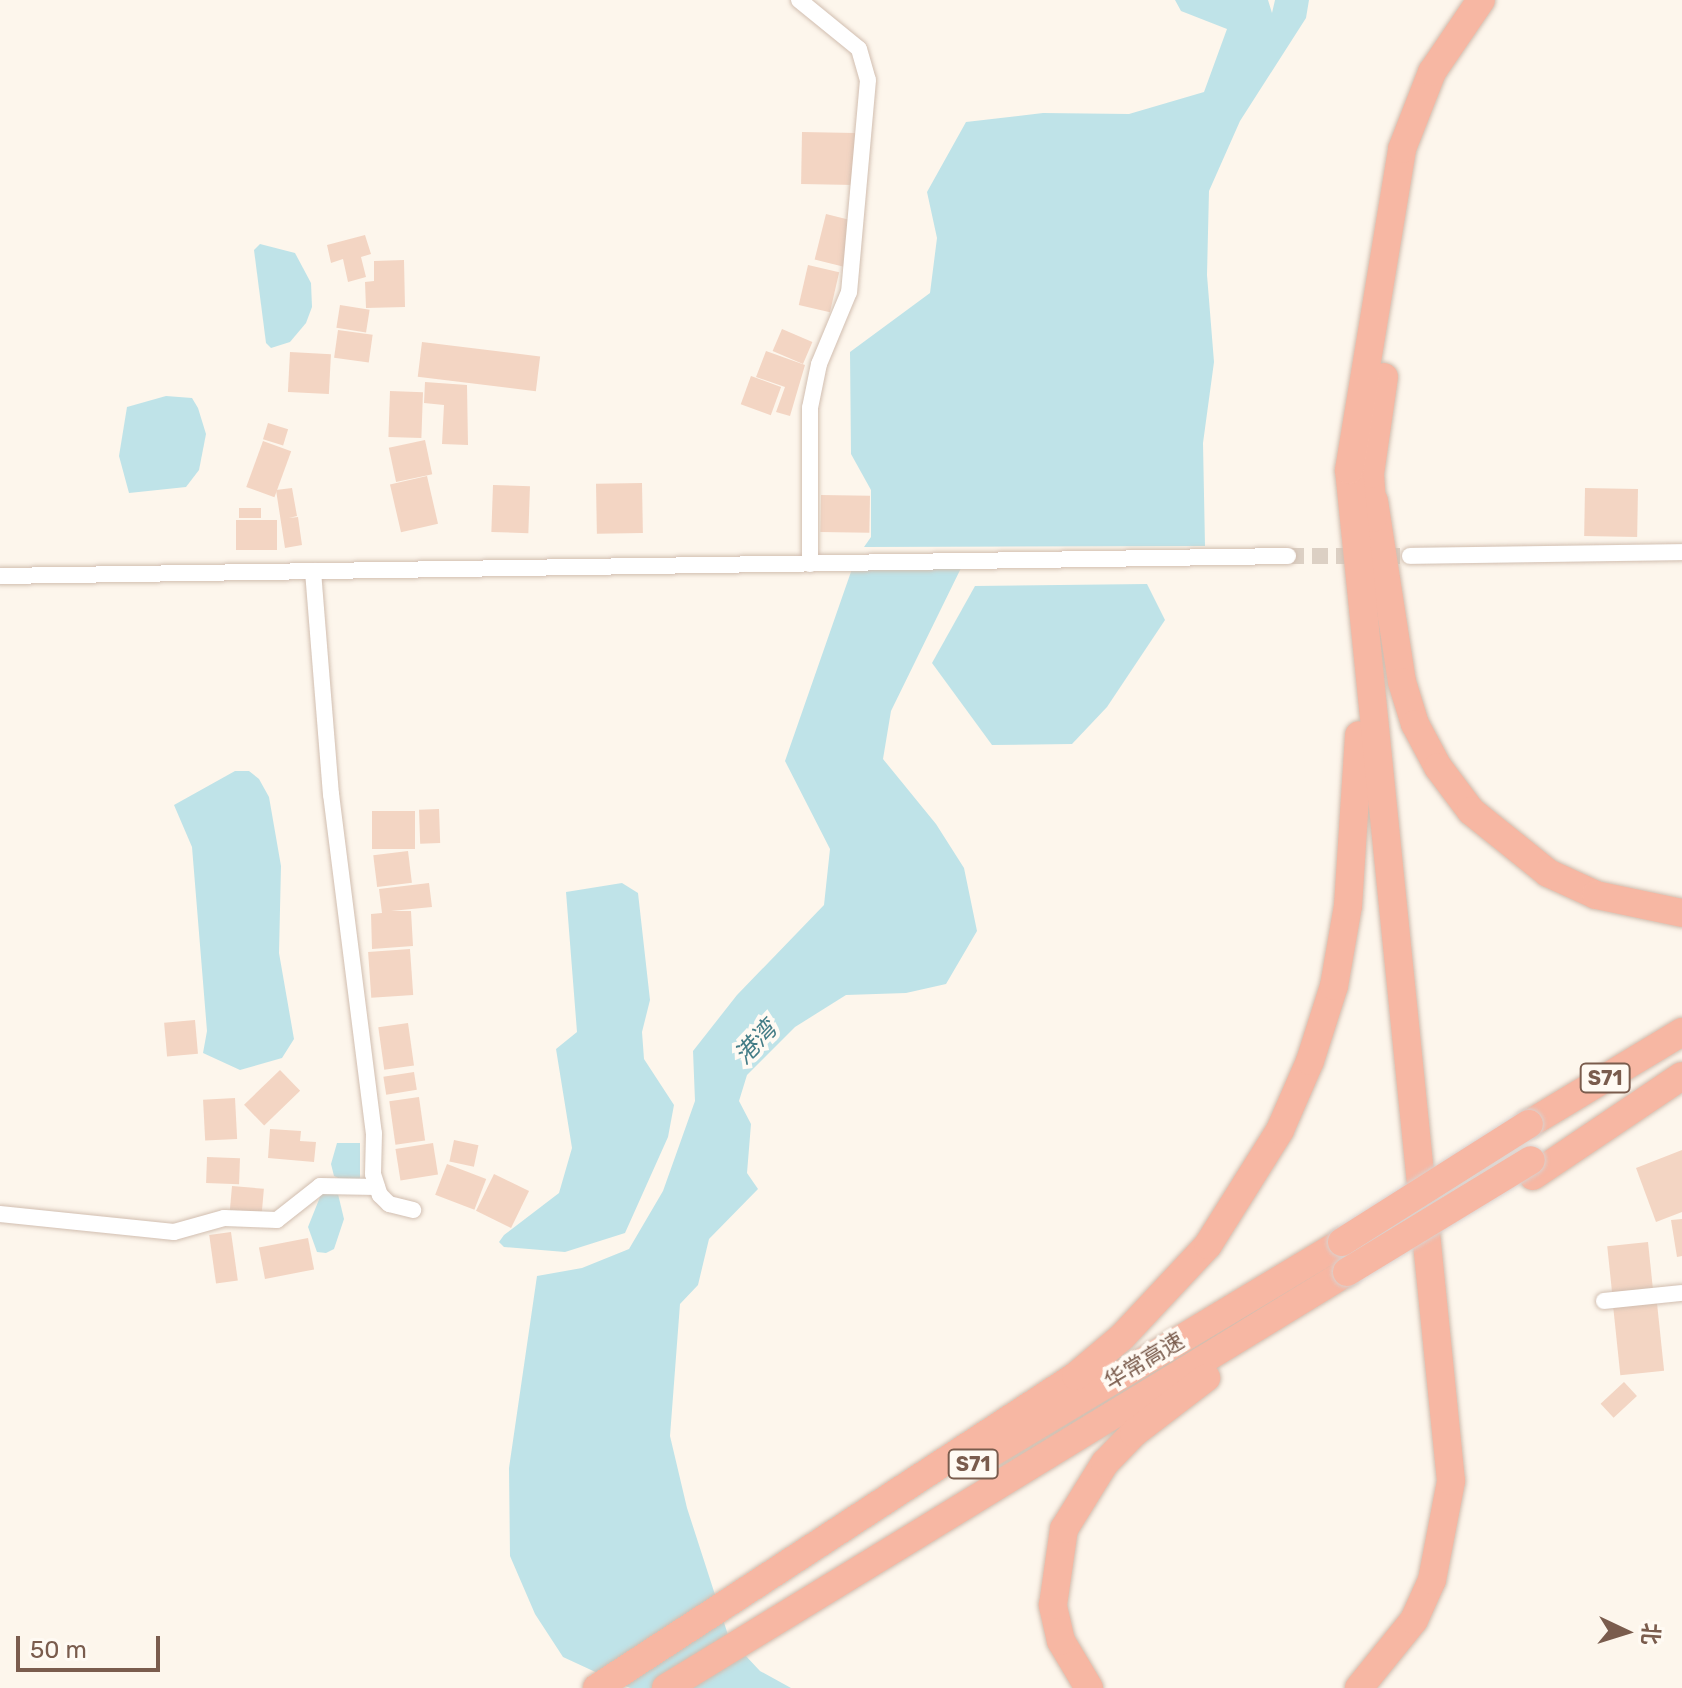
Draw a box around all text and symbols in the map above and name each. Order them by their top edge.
water label: 港湾 [729,1016,783,1070]
road number: S71 [1579,1062,1631,1094]
street label: 华常高速 [1099,1327,1189,1395]
road number: S71 [947,1448,999,1480]
north arrow [1586,1592,1666,1672]
scale bar [20,1620,164,1670]
text: 北 [1636,1622,1665,1646]
text: 50 m [30,1636,87,1664]

